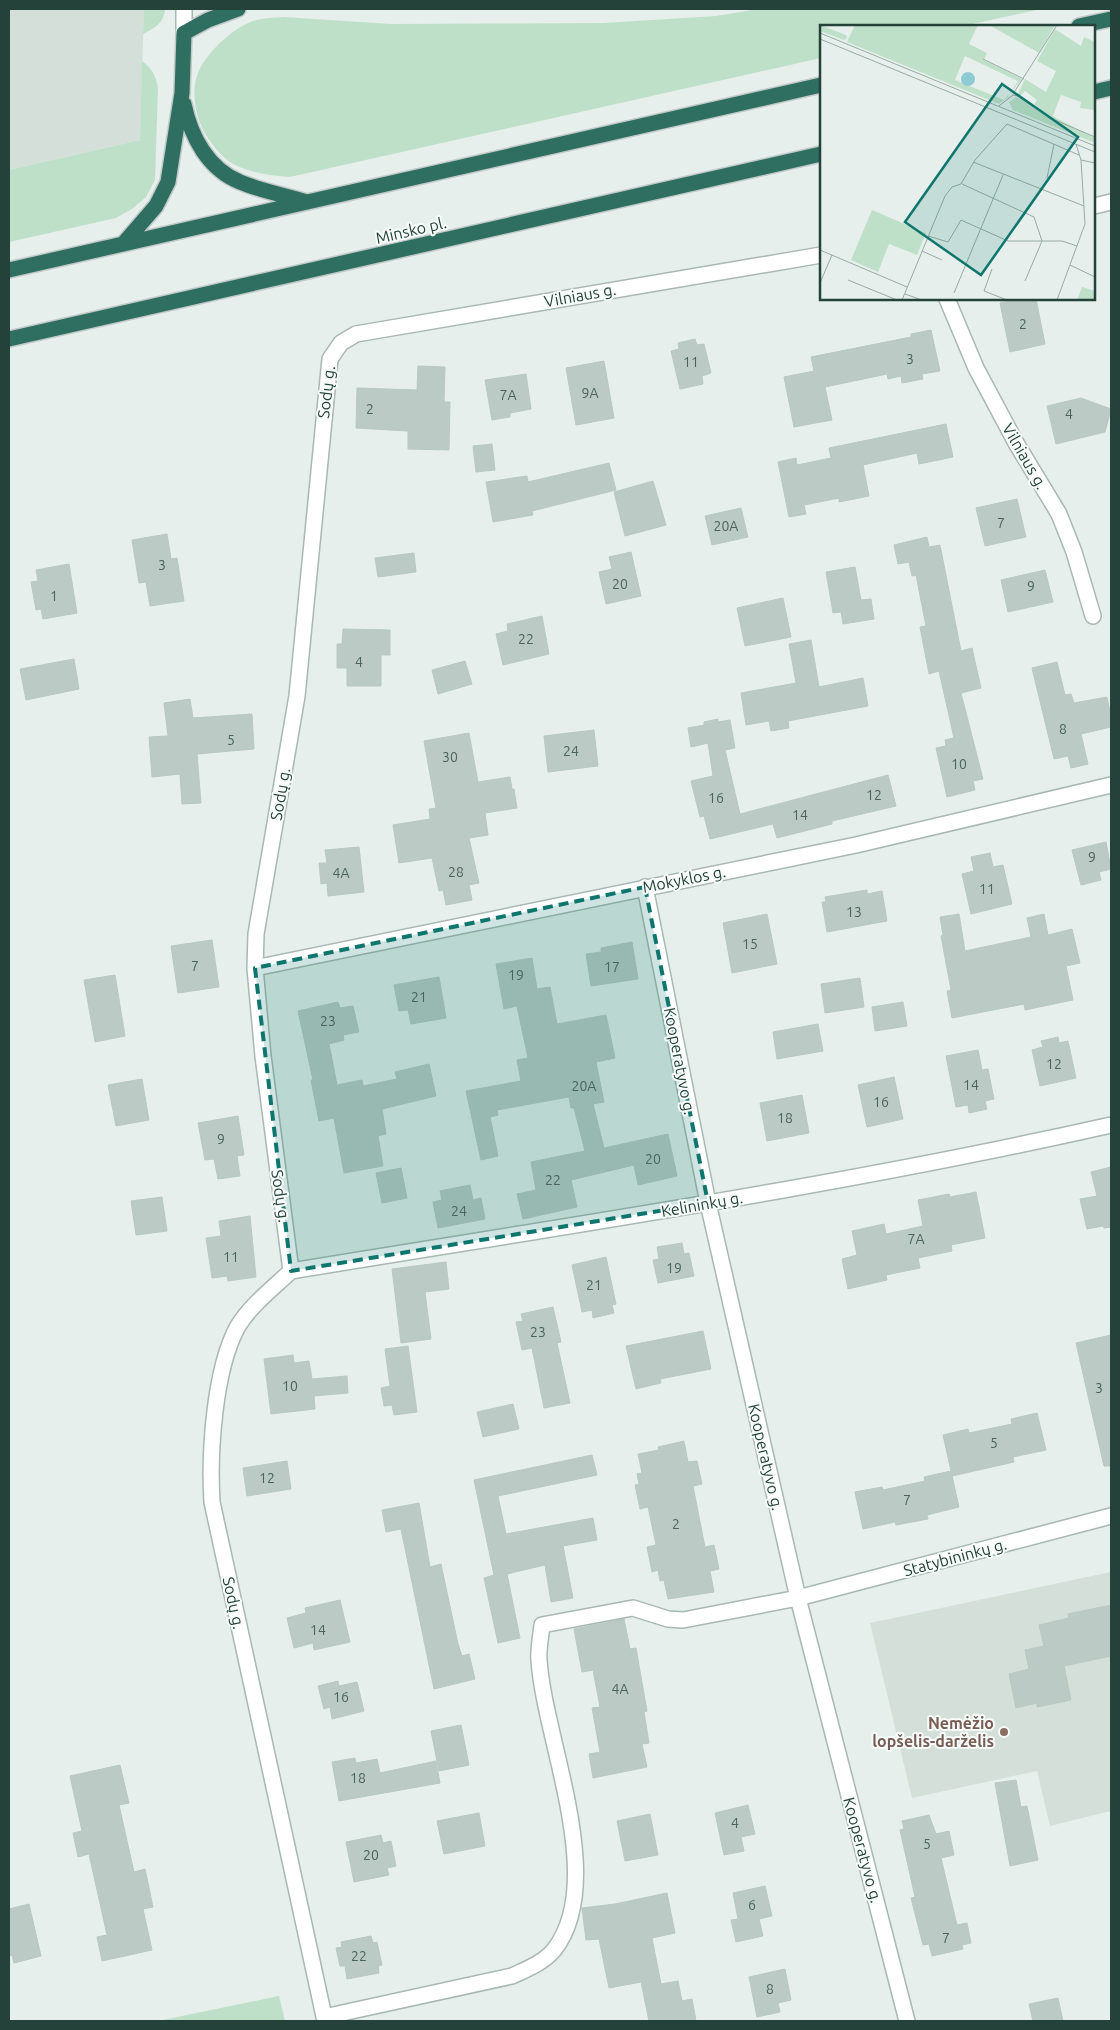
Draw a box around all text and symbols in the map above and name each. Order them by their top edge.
inset map [820,25,1095,300]
street label: Minsko pl. [374,213,448,247]
street label: Vilniaus g. [543,280,617,310]
house number: 2 [1019,316,1027,332]
house number: 3 [906,351,914,367]
house number: 11 [683,354,699,370]
street label: Sodų g. [314,365,338,419]
house number: 9A [582,385,599,401]
house number: 7A [500,387,517,403]
house number: 2 [366,401,374,417]
house number: 4 [1065,406,1073,422]
street label: Vilniaus g. [999,420,1051,492]
house number: 7 [997,515,1005,531]
house number: 20A [714,518,738,534]
house number: 3 [158,557,166,573]
house number: 20 [612,576,628,592]
house number: 9 [1027,578,1035,594]
house number: 1 [50,588,58,604]
house number: 22 [518,631,534,647]
house number: 4 [355,654,363,670]
house number: 8 [1059,721,1067,737]
house number: 5 [227,732,235,748]
house number: 24 [563,743,579,759]
house number: 30 [442,749,458,765]
house number: 10 [951,756,967,772]
street label: Sodų g. [267,766,293,822]
house number: 12 [866,787,882,803]
house number: 16 [708,790,724,806]
house number: 14 [792,807,808,823]
house number: 9 [1088,849,1096,865]
street label: Mokyklos g. [641,862,727,896]
house number: 28 [448,864,464,880]
house number: 4A [333,865,350,881]
house number: 11 [979,881,995,897]
house number: 13 [846,904,862,920]
house number: 15 [742,936,758,952]
house number: 7 [191,958,199,974]
house number: 17 [604,959,620,975]
house number: 19 [508,967,524,983]
house number: 21 [411,989,427,1005]
street label: Kooperatyvo g. [661,1006,699,1116]
house number: 23 [320,1013,336,1029]
house number: 12 [1046,1056,1062,1072]
house number: 14 [963,1077,979,1093]
house number: 20A [572,1078,596,1094]
house number: 16 [873,1094,889,1110]
house number: 18 [777,1110,793,1126]
house number: 9 [217,1131,225,1147]
house number: 20 [645,1151,661,1167]
street label: Sodų g. [268,1168,294,1224]
house number: 22 [545,1172,561,1188]
street label: Kelininkų g. [660,1188,744,1220]
house number: 24 [451,1203,467,1219]
house number: 7A [908,1231,925,1247]
house number: 11 [223,1249,239,1265]
house number: 19 [666,1260,682,1276]
house number: 21 [586,1277,602,1293]
house number: 23 [530,1324,546,1340]
house number: 10 [282,1378,298,1394]
house number: 3 [1095,1380,1103,1396]
street label: Kooperatyvo g. [745,1402,787,1512]
house number: 5 [990,1435,998,1451]
house number: 12 [259,1470,275,1486]
house number: 7 [903,1492,911,1508]
house number: 2 [672,1516,680,1532]
street label: Statybininkų g. [901,1535,1009,1579]
street label: Sodų g. [220,1575,248,1631]
house number: 14 [310,1622,326,1638]
house number: 4A [612,1681,629,1697]
house number: 16 [333,1689,349,1705]
place label: Nemėžio lopšelis-darželis [872,1714,994,1750]
marker: Nemėžio lopšelis-darželis [998,1726,1010,1738]
house number: 18 [350,1770,366,1786]
street label: Kooperatyvo g. [840,1795,886,1905]
house number: 4 [731,1815,739,1831]
house number: 5 [923,1836,931,1852]
house number: 20 [363,1847,379,1863]
house number: 6 [748,1897,756,1913]
house number: 7 [942,1930,950,1946]
house number: 22 [351,1948,367,1964]
house number: 8 [766,1981,774,1997]

